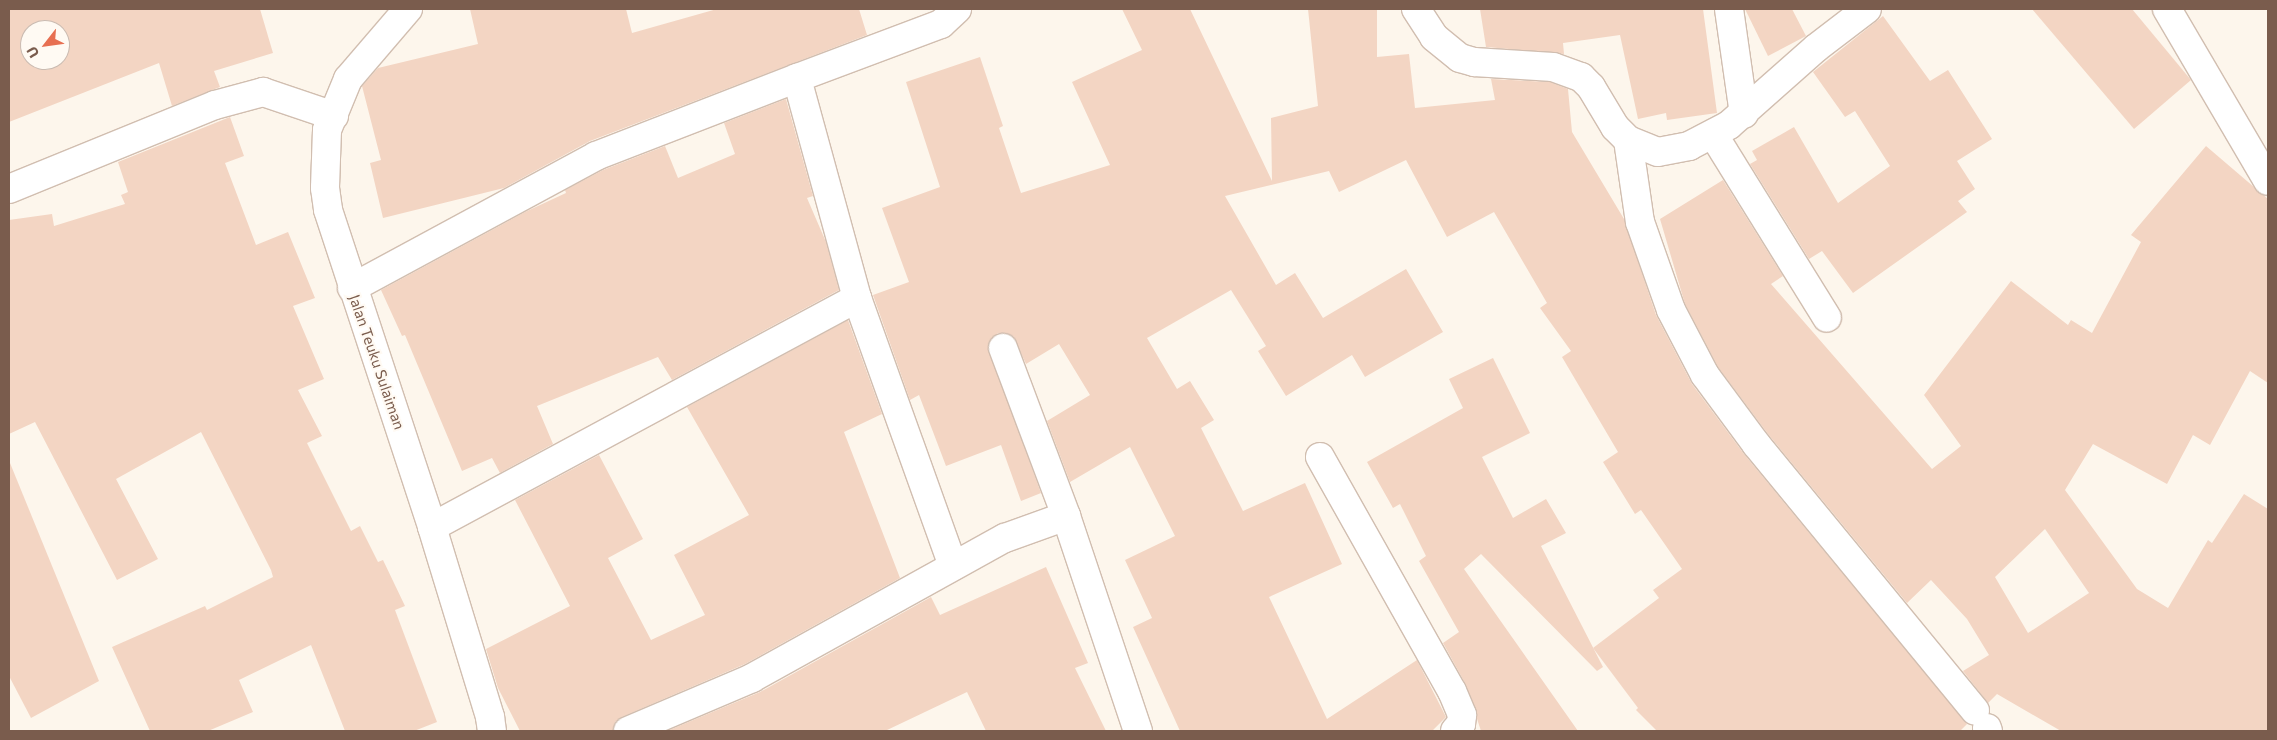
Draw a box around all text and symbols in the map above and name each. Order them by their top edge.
north arrow [20,20,70,70]
text: U [23,44,42,61]
street label: Jalan Teuku Sulaiman [345,292,409,432]

